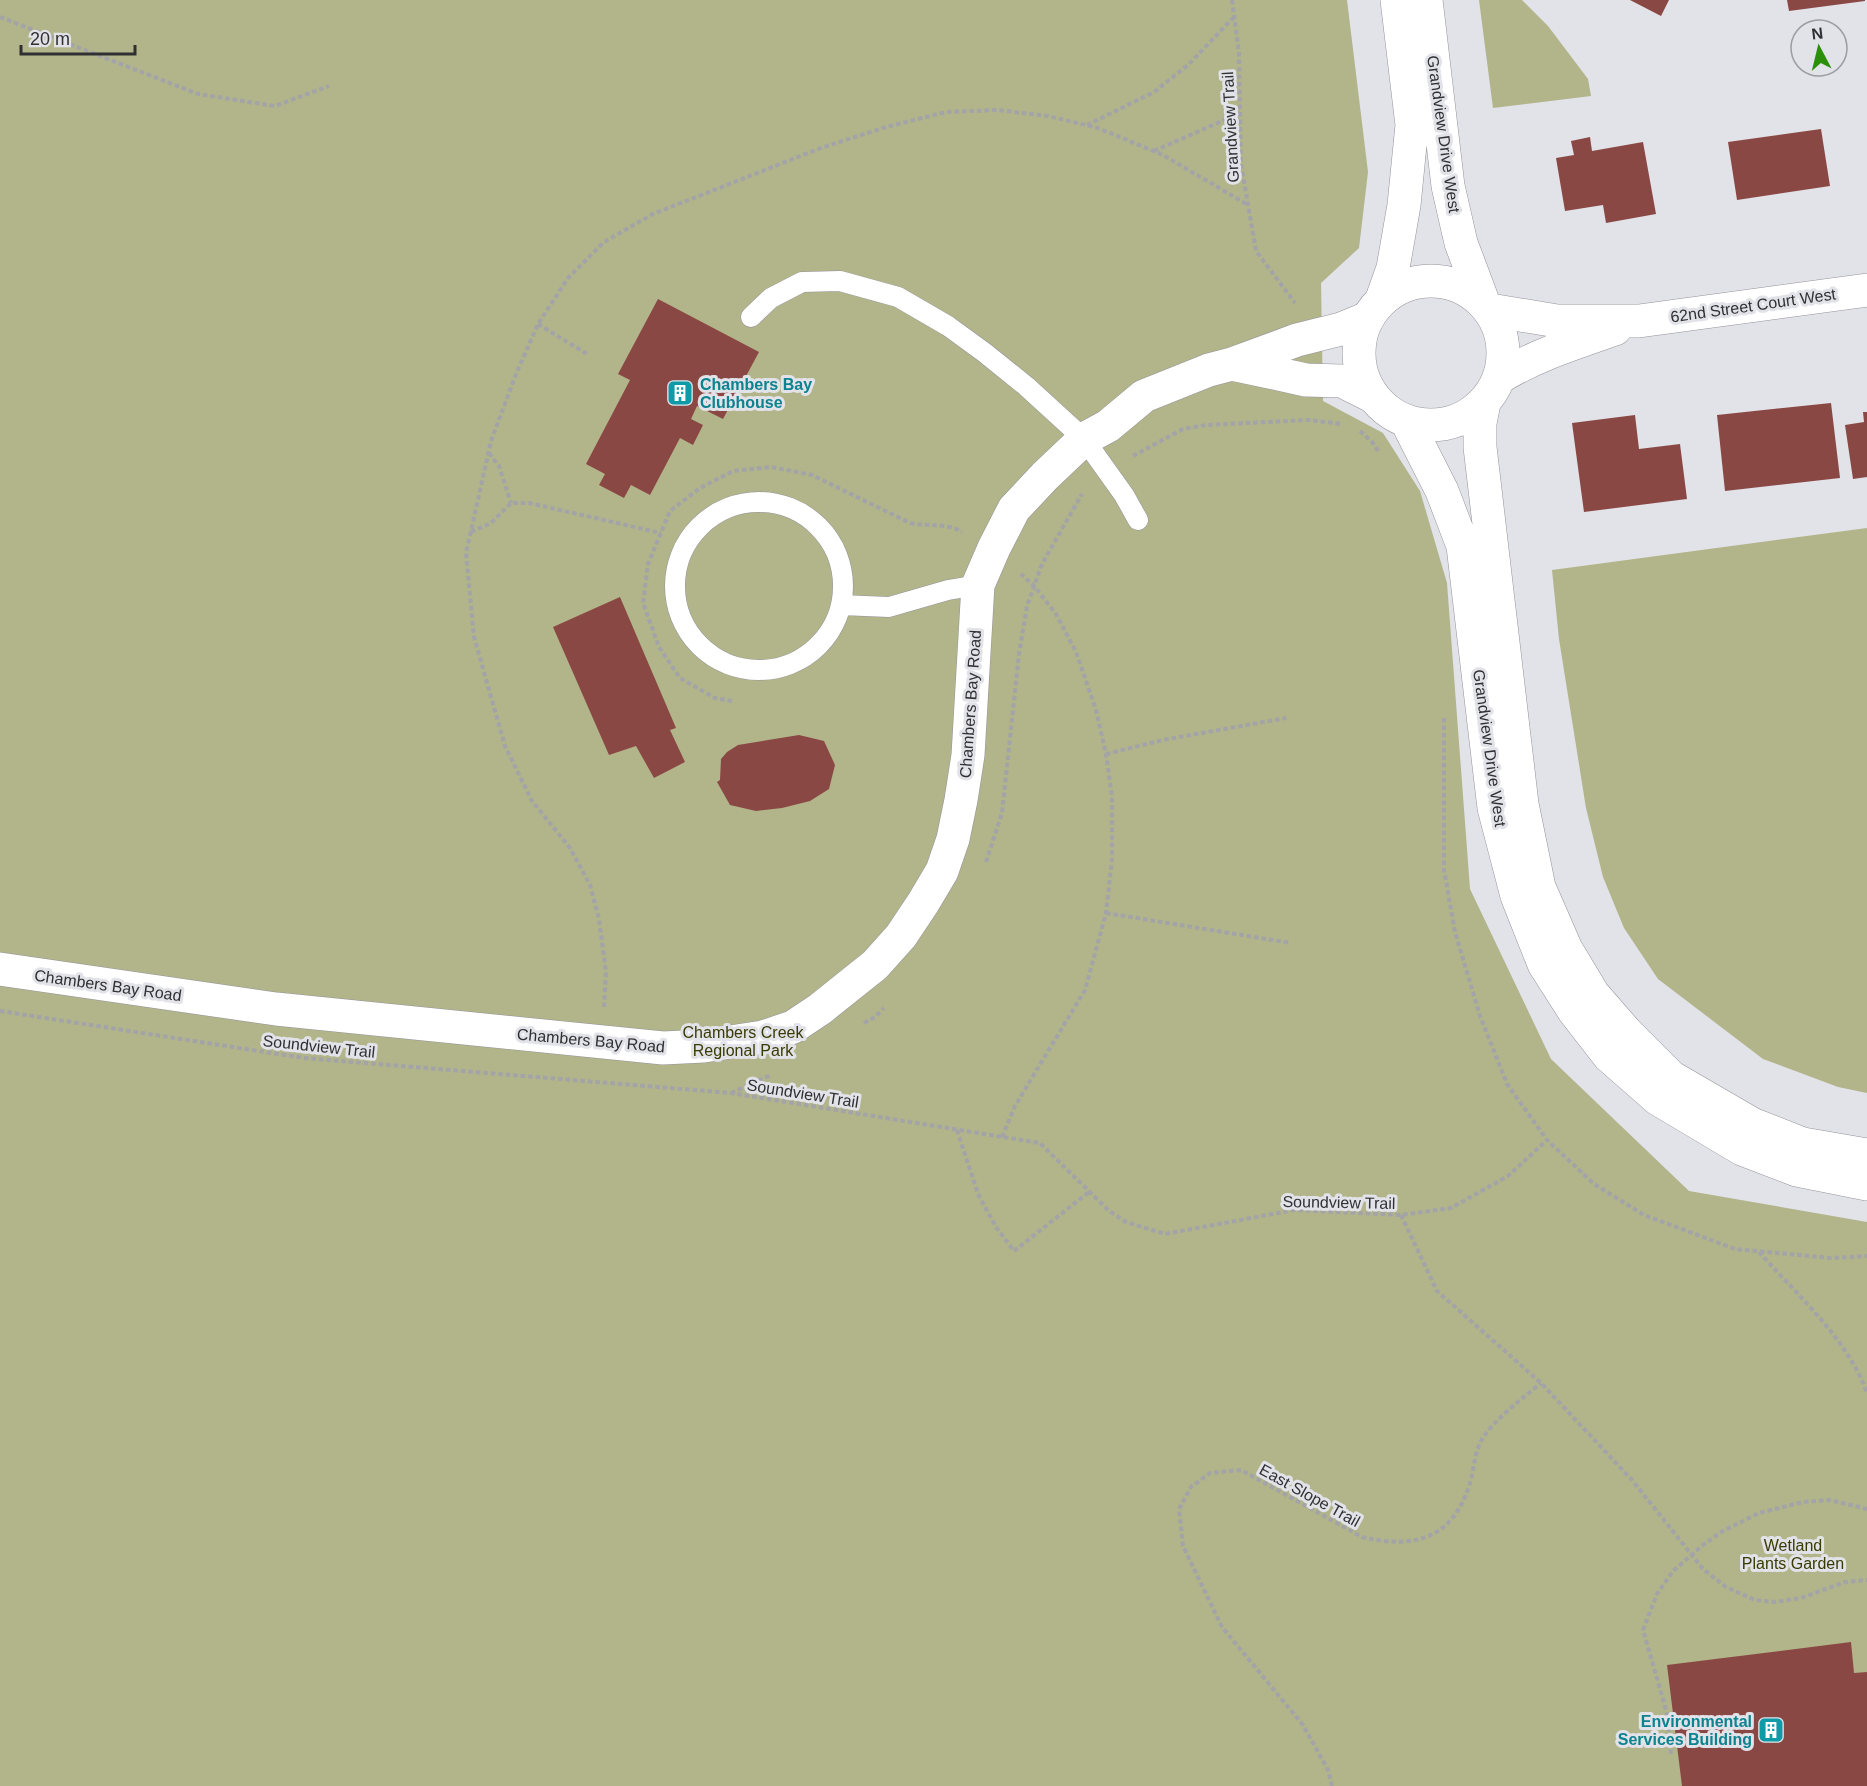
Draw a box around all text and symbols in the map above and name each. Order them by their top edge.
scale bar [21,18,135,56]
north arrow [1789,18,1849,78]
text: N [1810,24,1824,43]
text: 20 m [30,29,70,49]
street label: Grandview Drive West [1424,54,1463,214]
street label: Grandview Trail [1219,71,1242,183]
street label: 62nd Street Court West [1669,285,1837,326]
place label: Chambers Bay Clubhouse [700,376,812,411]
building icon: Chambers Bay Clubhouse [665,378,695,408]
street label: Chambers Bay Road [957,629,984,779]
street label: Grandview Drive West [1470,668,1509,828]
street label: Chambers Bay Road [33,967,183,1004]
park label: Chambers Creek Regional Park [683,1024,804,1059]
street label: Chambers Bay Road [516,1026,666,1055]
street label: Soundview Trail [262,1032,376,1061]
street label: Soundview Trail [746,1076,860,1111]
street label: Soundview Trail [1282,1193,1396,1212]
street label: East Slope Trail [1257,1461,1363,1530]
park label: Wetland Plants Garden [1742,1537,1844,1572]
place label: Environmental Services Building [1618,1713,1752,1748]
building icon: Environmental Services Building [1756,1715,1786,1745]

